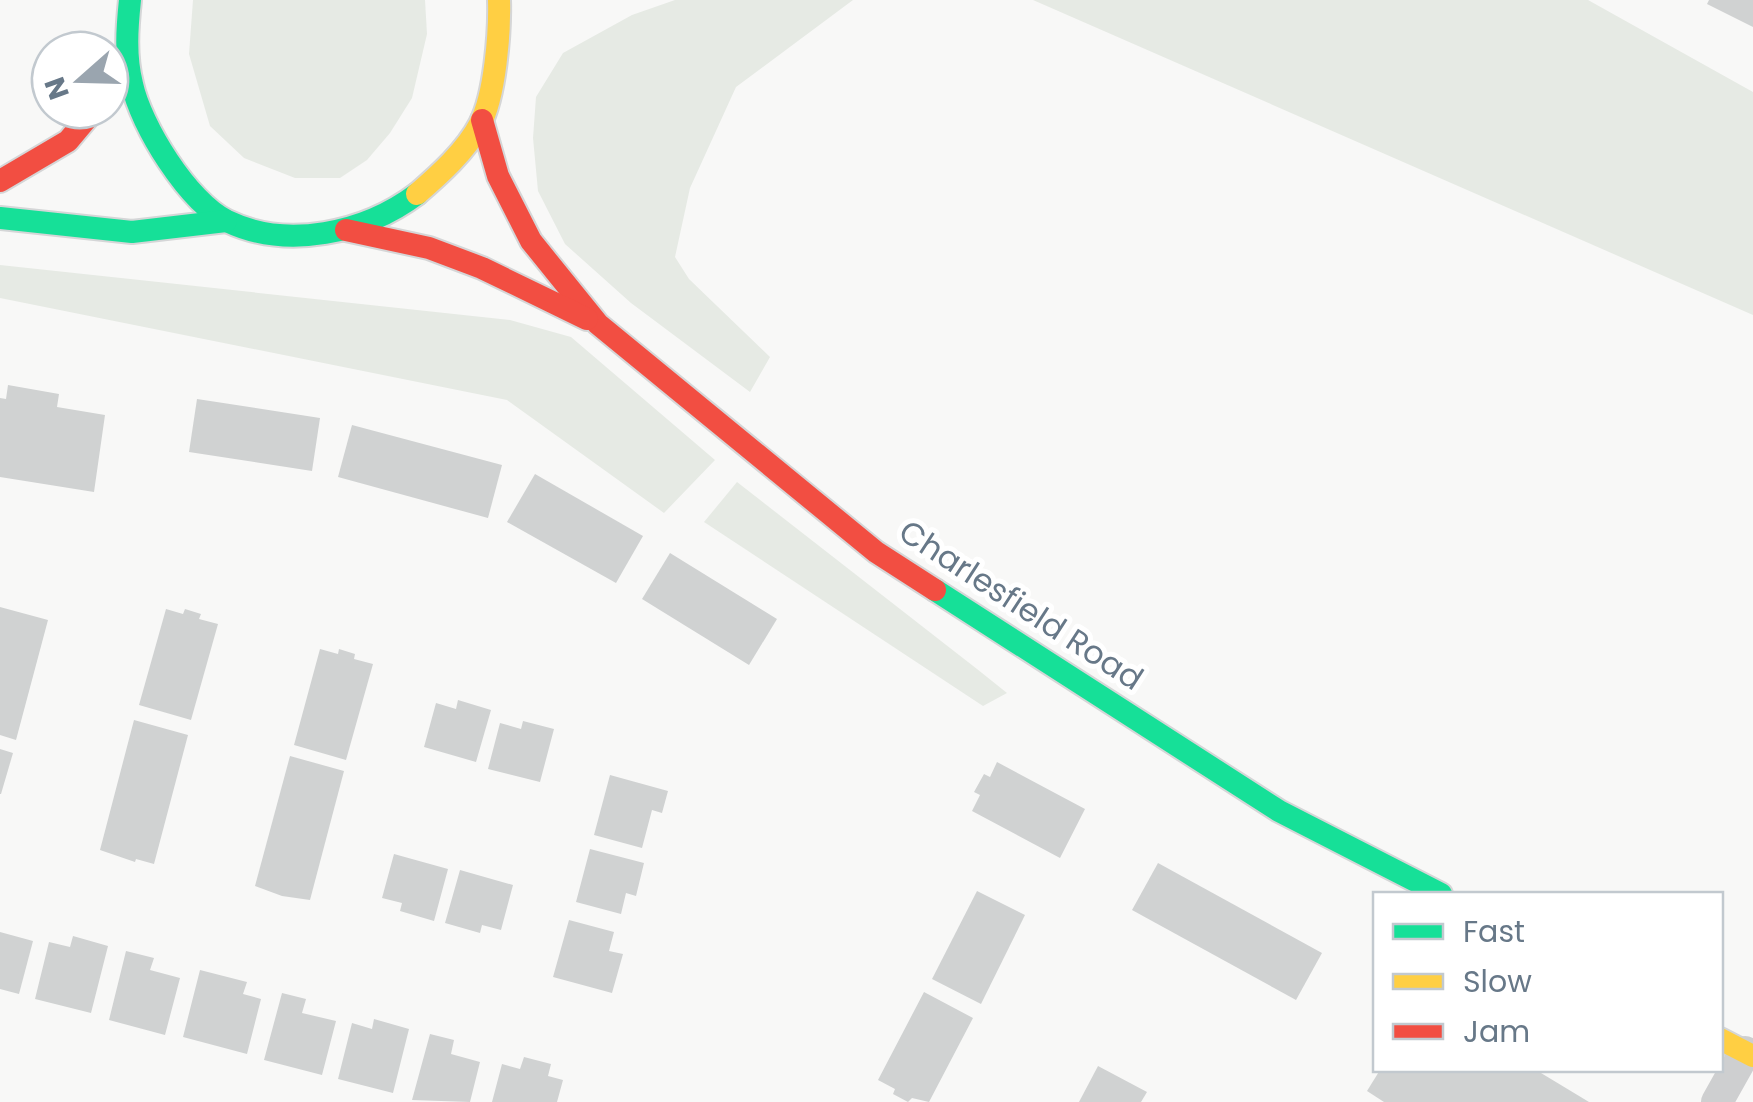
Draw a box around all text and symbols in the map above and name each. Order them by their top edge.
north arrow [30,30,130,130]
text: N [35,72,79,105]
street label: Charlesfield Road [890,509,1152,700]
legend [1373,892,1723,1072]
text: Fast [1463,910,1525,953]
text: Slow [1463,960,1532,1003]
text: Jam [1463,1010,1530,1053]

